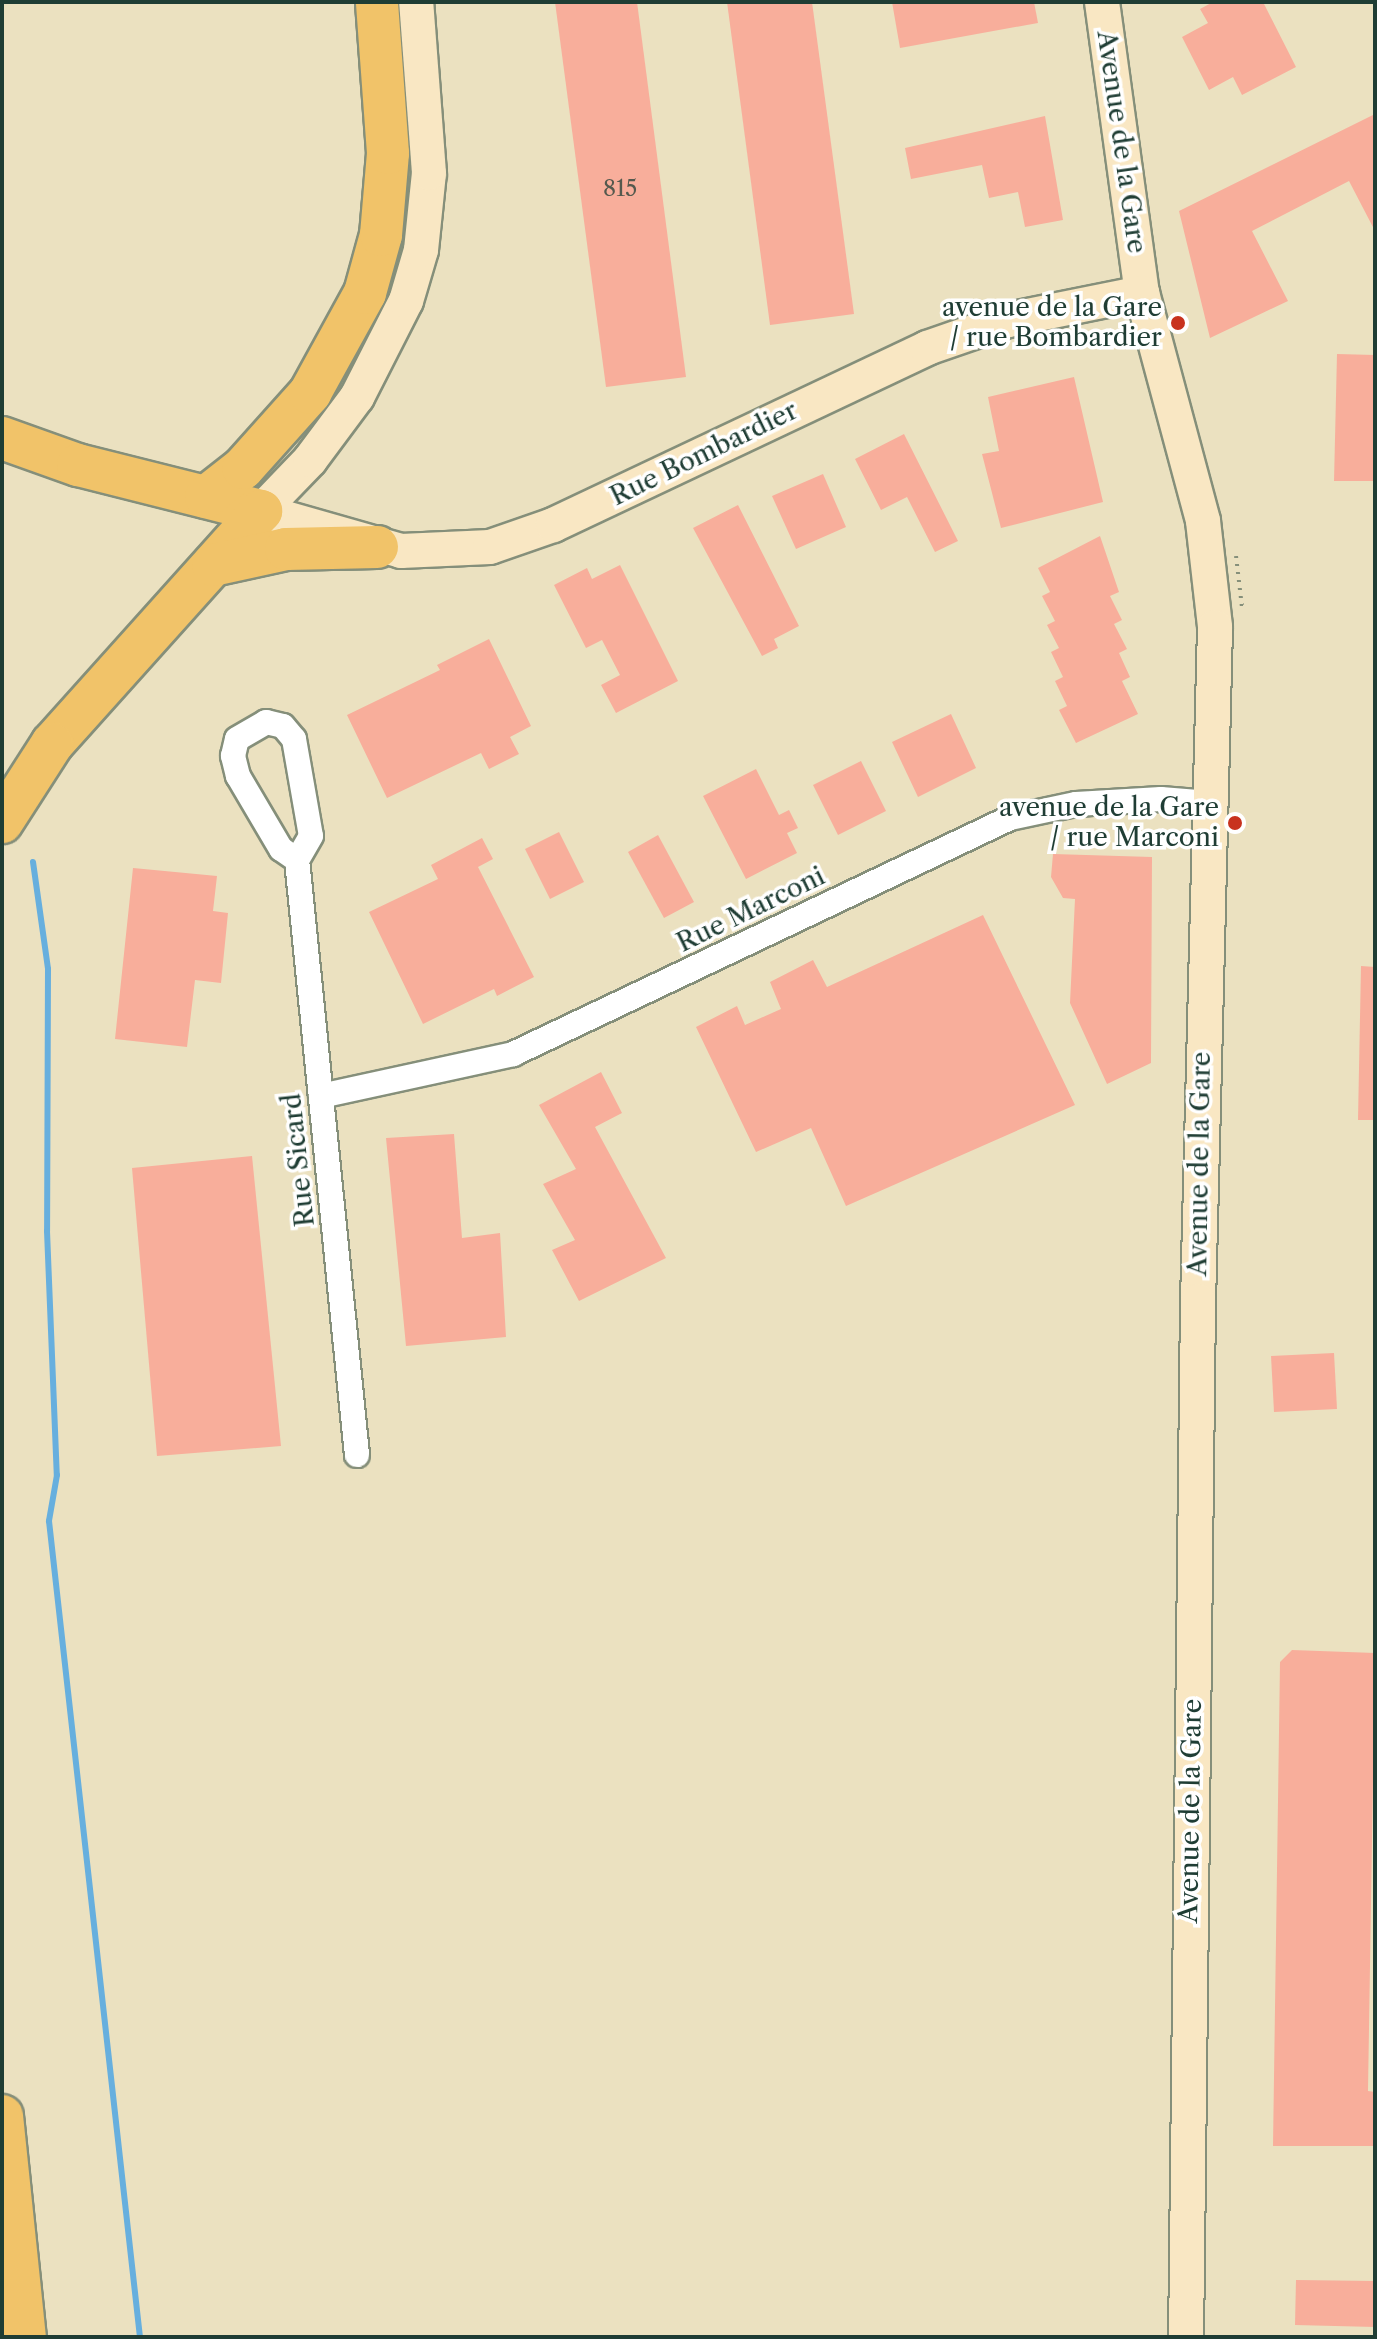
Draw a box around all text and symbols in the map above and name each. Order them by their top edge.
street label: Avenue de la Gare [1090,28,1152,256]
house number: 815 [603,176,637,202]
place label: avenue de la Gare / rue Bombardier [942,292,1162,354]
marker: avenue de la Gare / rue Bombardier [1169,314,1187,332]
street label: Rue Bombardier [605,395,803,513]
place label: avenue de la Gare / rue Marconi [999,792,1219,854]
marker: avenue de la Gare / rue Marconi [1226,814,1244,832]
street label: Rue Marconi [672,861,830,959]
street label: Avenue de la Gare [1182,1051,1218,1277]
street label: Rue Sicard [276,1092,322,1228]
street label: Avenue de la Gare [1173,1698,1209,1924]

